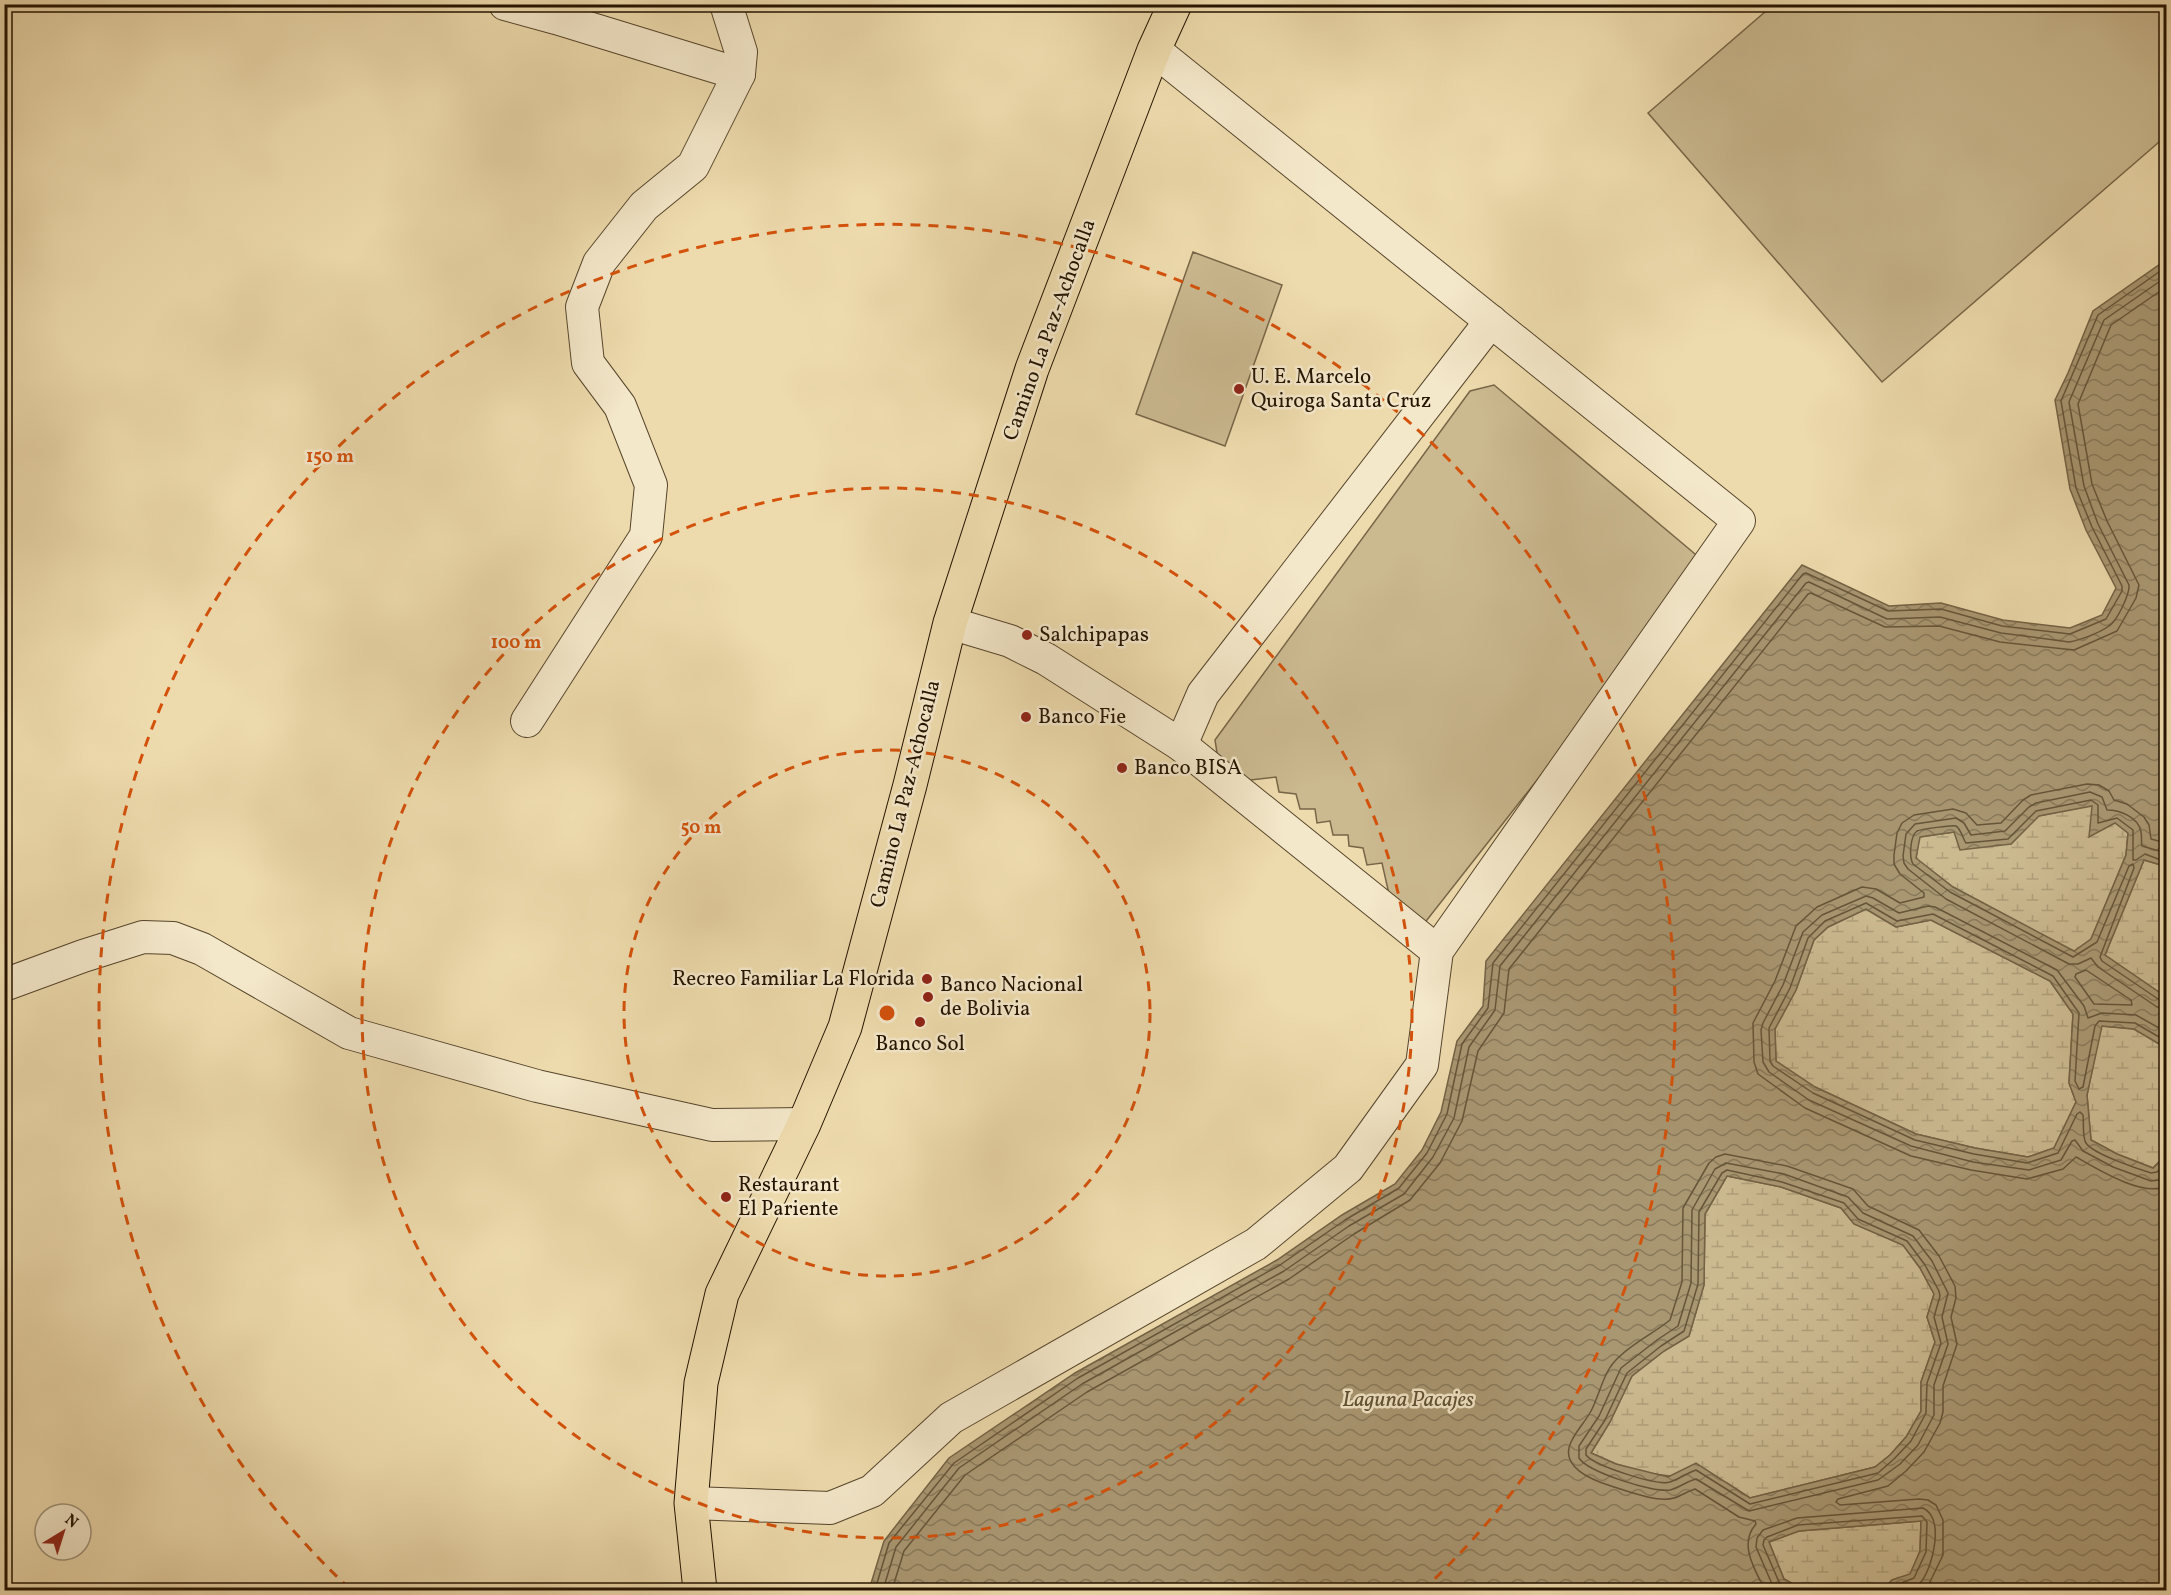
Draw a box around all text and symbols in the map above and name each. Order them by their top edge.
street label: Camino La Paz-Achocalla [996,215,1104,445]
place label: U. E. Marcelo Quiroga Santa Cruz [1251,363,1431,416]
marker: U. E. Marcelo Quiroga Santa Cruz [1232,382,1246,396]
text: 150 m [306,445,354,470]
place label: Salchipapas [1039,621,1149,650]
marker: Salchipapas [1020,628,1034,642]
text: 100 m [491,631,541,656]
street label: Camino La Paz-Achocalla [864,677,948,911]
place label: Banco Fie [1038,703,1126,732]
marker: Banco Fie [1019,710,1033,724]
place label: Banco BISA [1134,754,1242,783]
marker: Banco BISA [1115,761,1129,775]
text: 50 m [681,816,721,841]
place label: Recreo Familiar La Florida [672,965,915,994]
place label: Banco Nacional de Bolivia [940,971,1083,1024]
marker: Recreo Familiar La Florida [920,972,934,986]
marker: Banco Nacional de Bolivia [921,990,935,1004]
centre of rings [877,1003,897,1023]
marker: Banco Sol [913,1015,927,1029]
place label: Banco Sol [875,1030,965,1059]
place label: Restaurant El Pariente [738,1171,840,1224]
marker: Restaurant El Pariente [719,1190,733,1204]
water label: Laguna Pacajes [1342,1385,1474,1416]
north arrow [33,1502,93,1562]
text: N [60,1510,83,1534]

